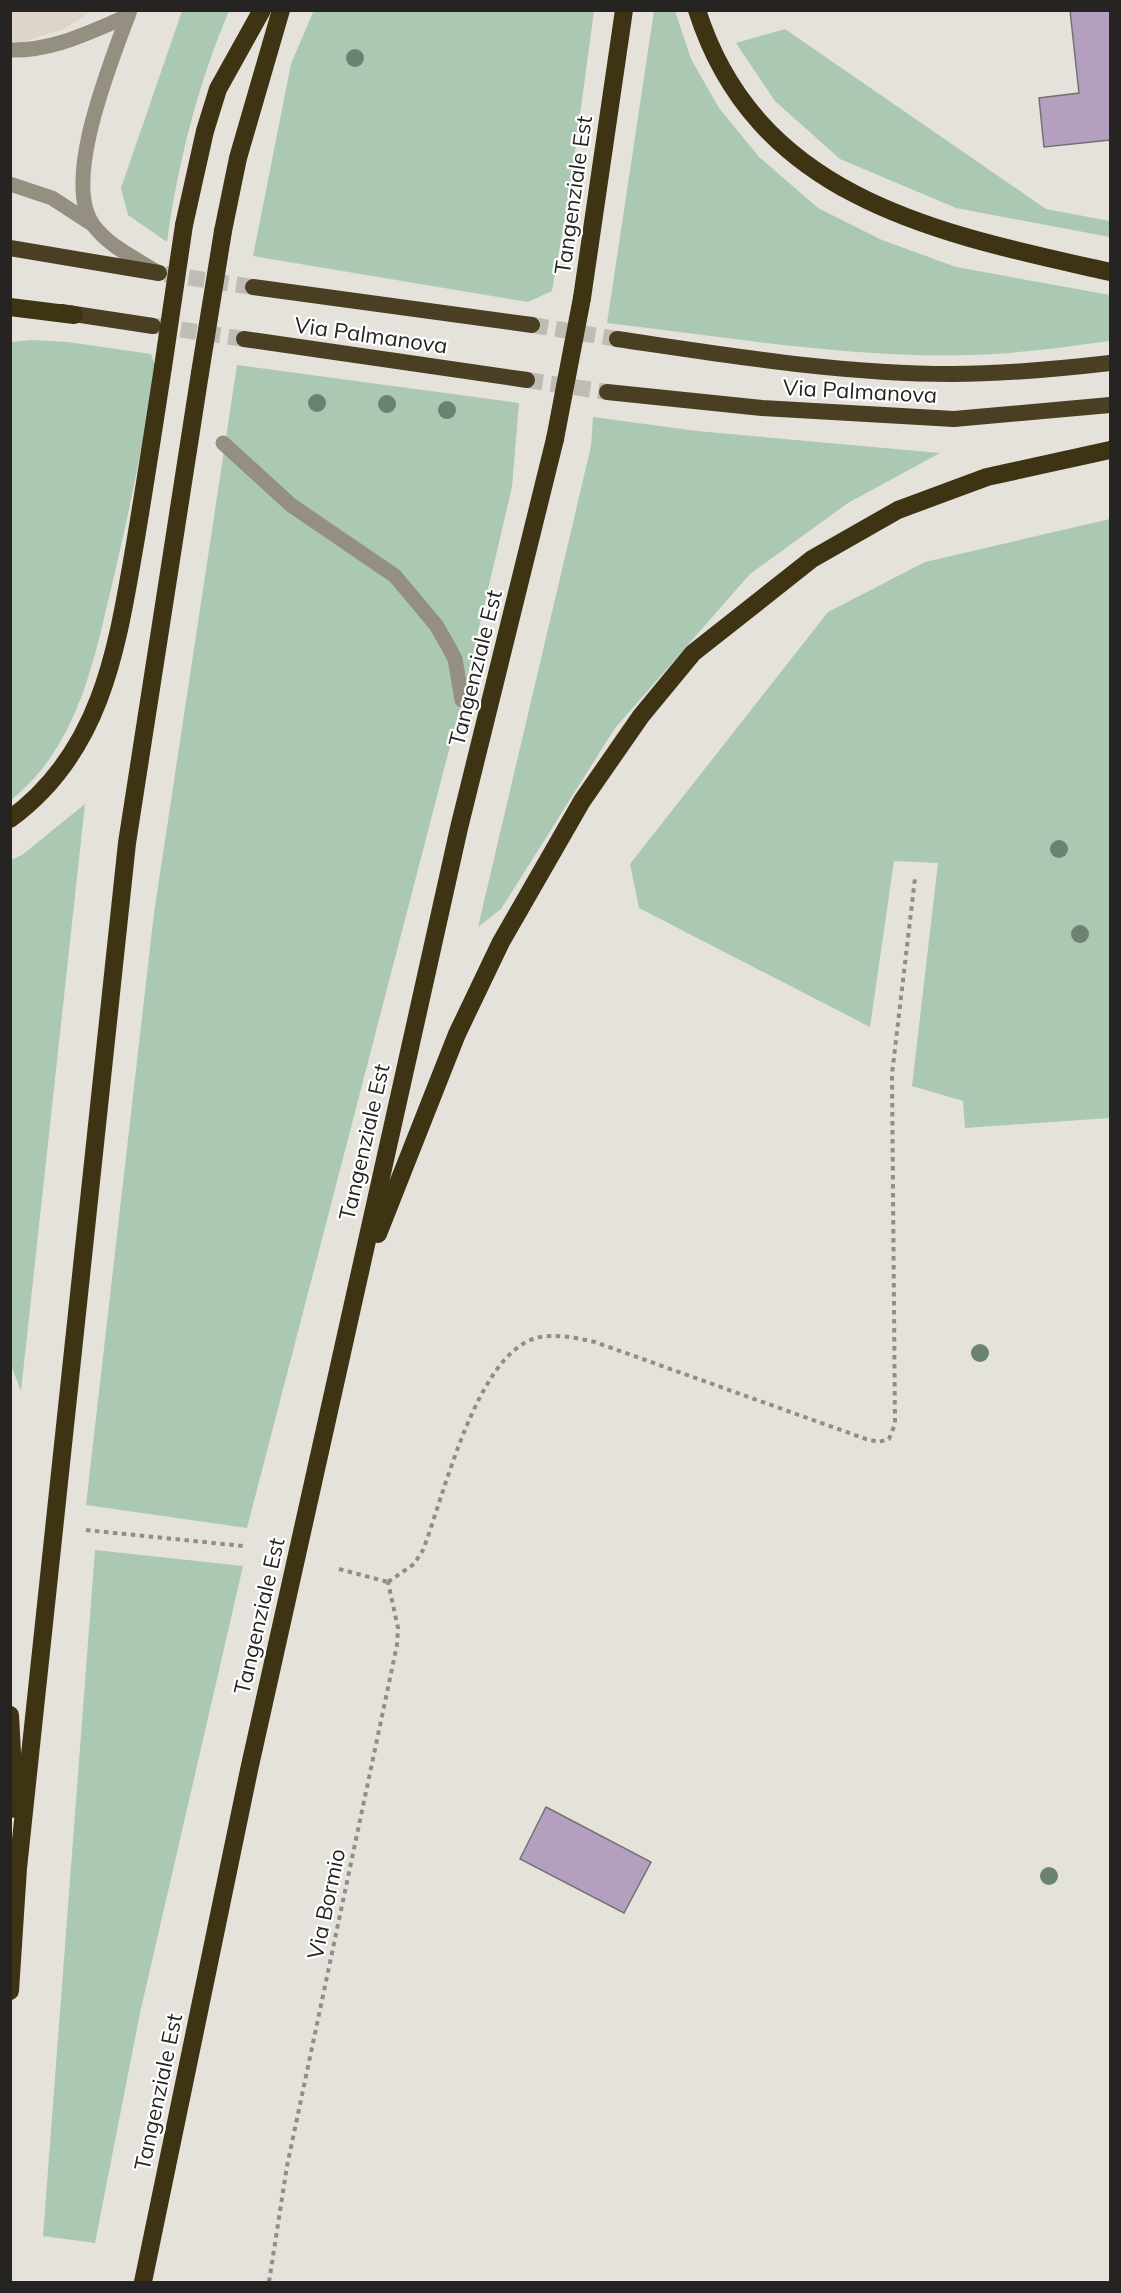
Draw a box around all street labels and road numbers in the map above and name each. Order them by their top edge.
street label: Tangenziale Est [548,114,598,276]
street label: Via Palmanova [293,310,449,360]
street label: Via Palmanova [782,373,938,409]
street label: Tangenziale Est [442,587,508,749]
street label: Tangenziale Est [332,1061,396,1223]
street label: Tangenziale Est [227,1535,291,1697]
street label: Via Bormio [301,1846,351,1962]
street label: Tangenziale Est [128,2011,188,2173]

